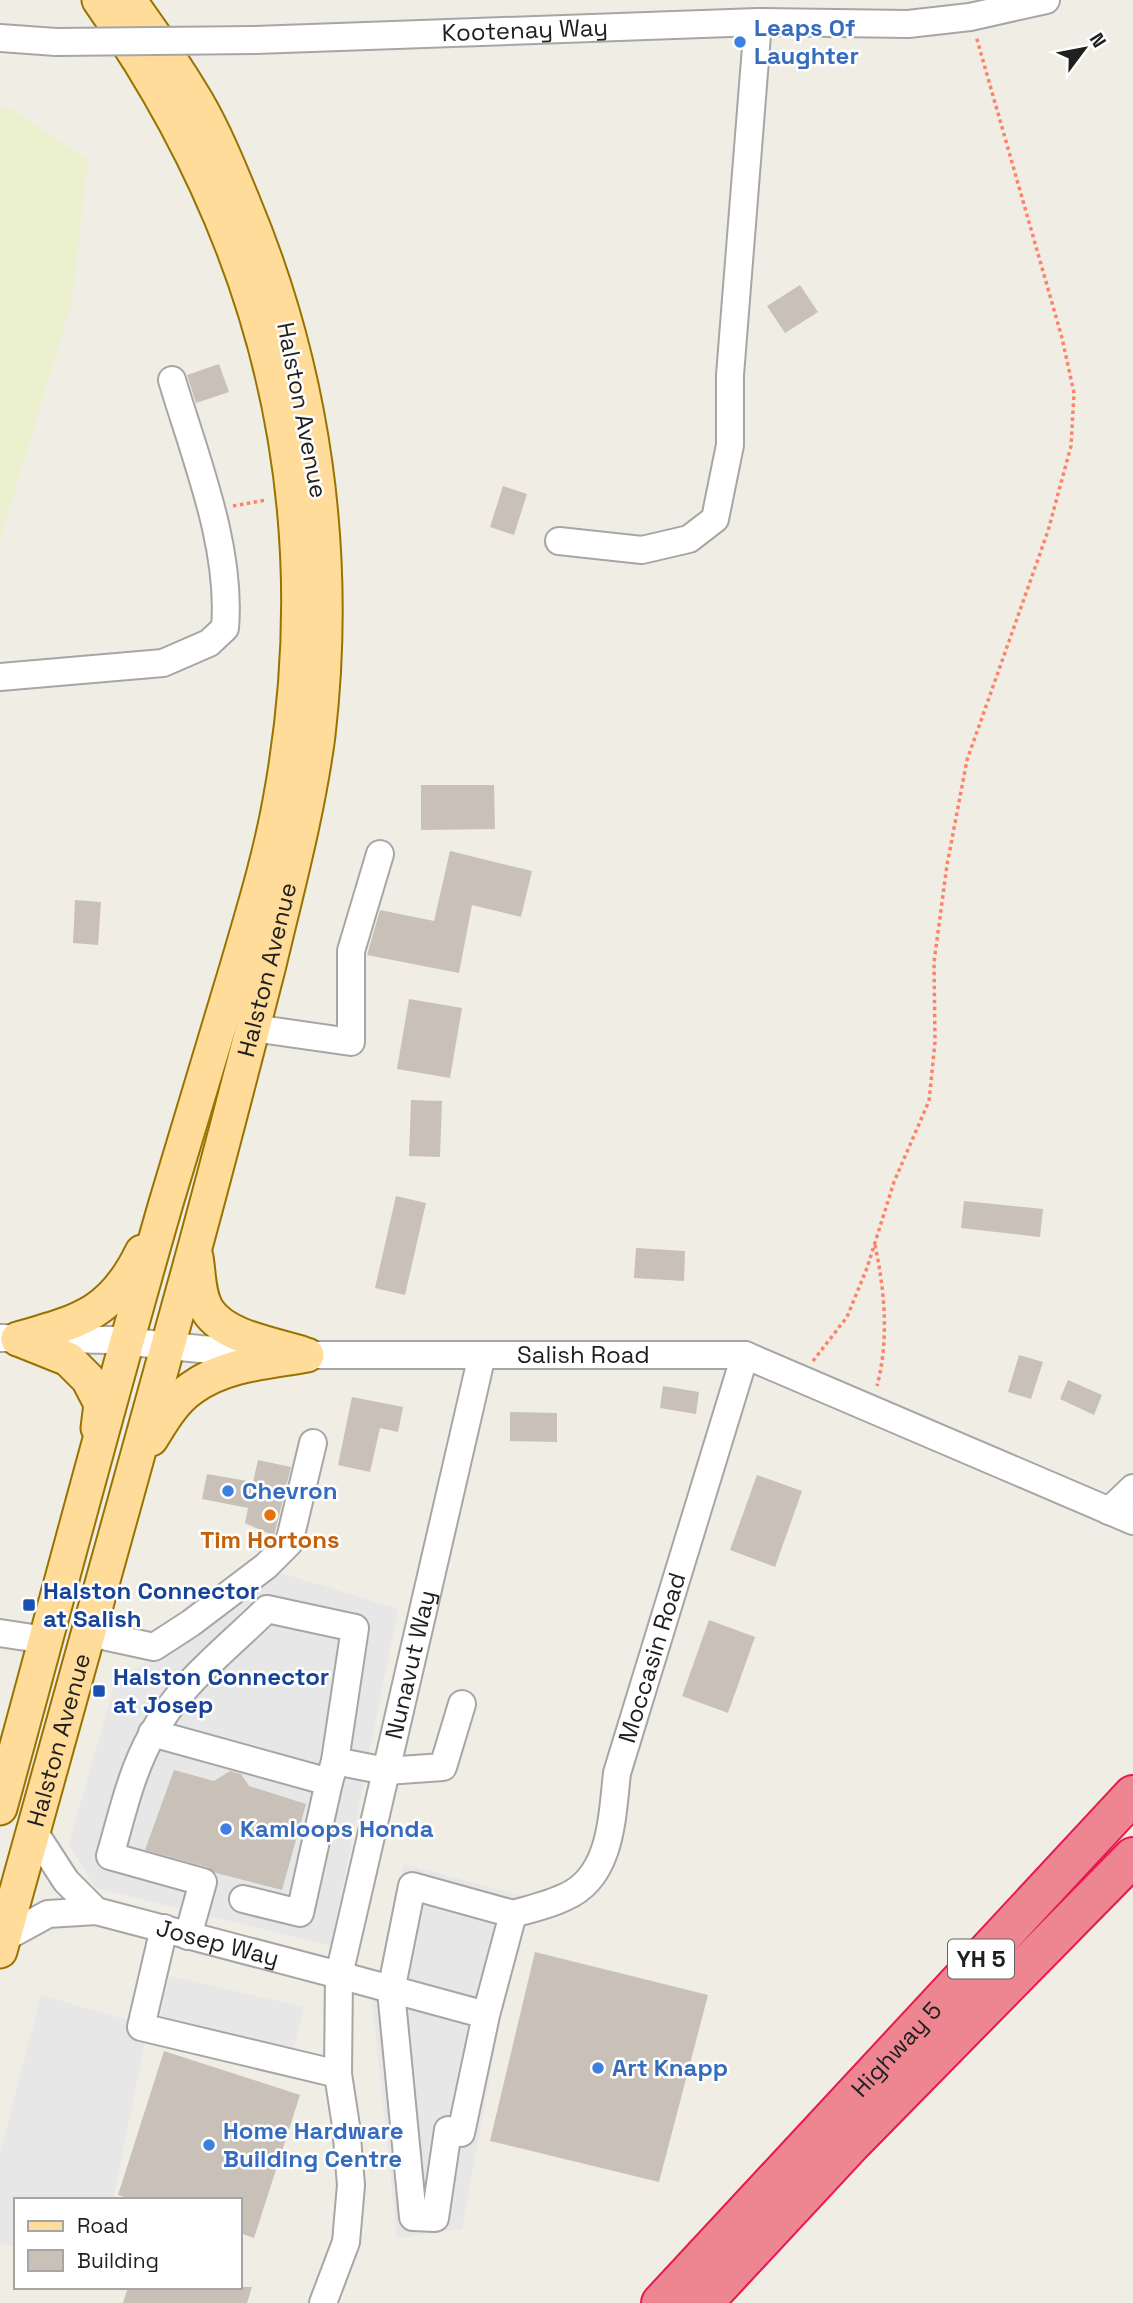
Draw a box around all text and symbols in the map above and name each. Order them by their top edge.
street label: Kootenay Way [441,11,608,48]
place label: Leaps Of Laughter [754,12,859,71]
north arrow [1049,14,1119,84]
text: N [1084,28,1112,52]
marker: Leaps Of Laughter [732,34,748,50]
street label: Halston Avenue [270,319,335,501]
street label: Halston Avenue [230,879,303,1060]
street label: Salish Road [517,1339,650,1370]
place label: Chevron [242,1475,337,1506]
marker: Chevron [220,1483,236,1499]
marker: Tim Hortons [262,1507,278,1523]
place label: Tim Hortons [200,1524,340,1555]
street label: Moccasin Road [611,1569,692,1746]
place label: Halston Connector at Salish [43,1575,259,1634]
street label: Nunavut Way [378,1587,442,1742]
marker: Halston Connector at Salish [21,1597,37,1613]
street label: Halston Avenue [20,1650,97,1830]
place label: Halston Connector at Josep [113,1661,329,1720]
marker: Halston Connector at Josep [91,1683,107,1699]
place label: Kamloops Honda [240,1813,434,1844]
marker: Kamloops Honda [218,1821,234,1837]
street label: Josep Way [153,1912,283,1974]
road number: YH 5 [948,1940,1014,1978]
street label: Highway 5 [844,1995,948,2103]
place label: Art Knapp [612,2052,728,2083]
marker: Art Knapp [590,2060,606,2076]
place label: Home Hardware Building Centre [223,2115,403,2174]
marker: Home Hardware Building Centre [201,2137,217,2153]
legend [14,2198,242,2289]
text: Road [77,2212,129,2239]
text: Building [77,2247,159,2274]

